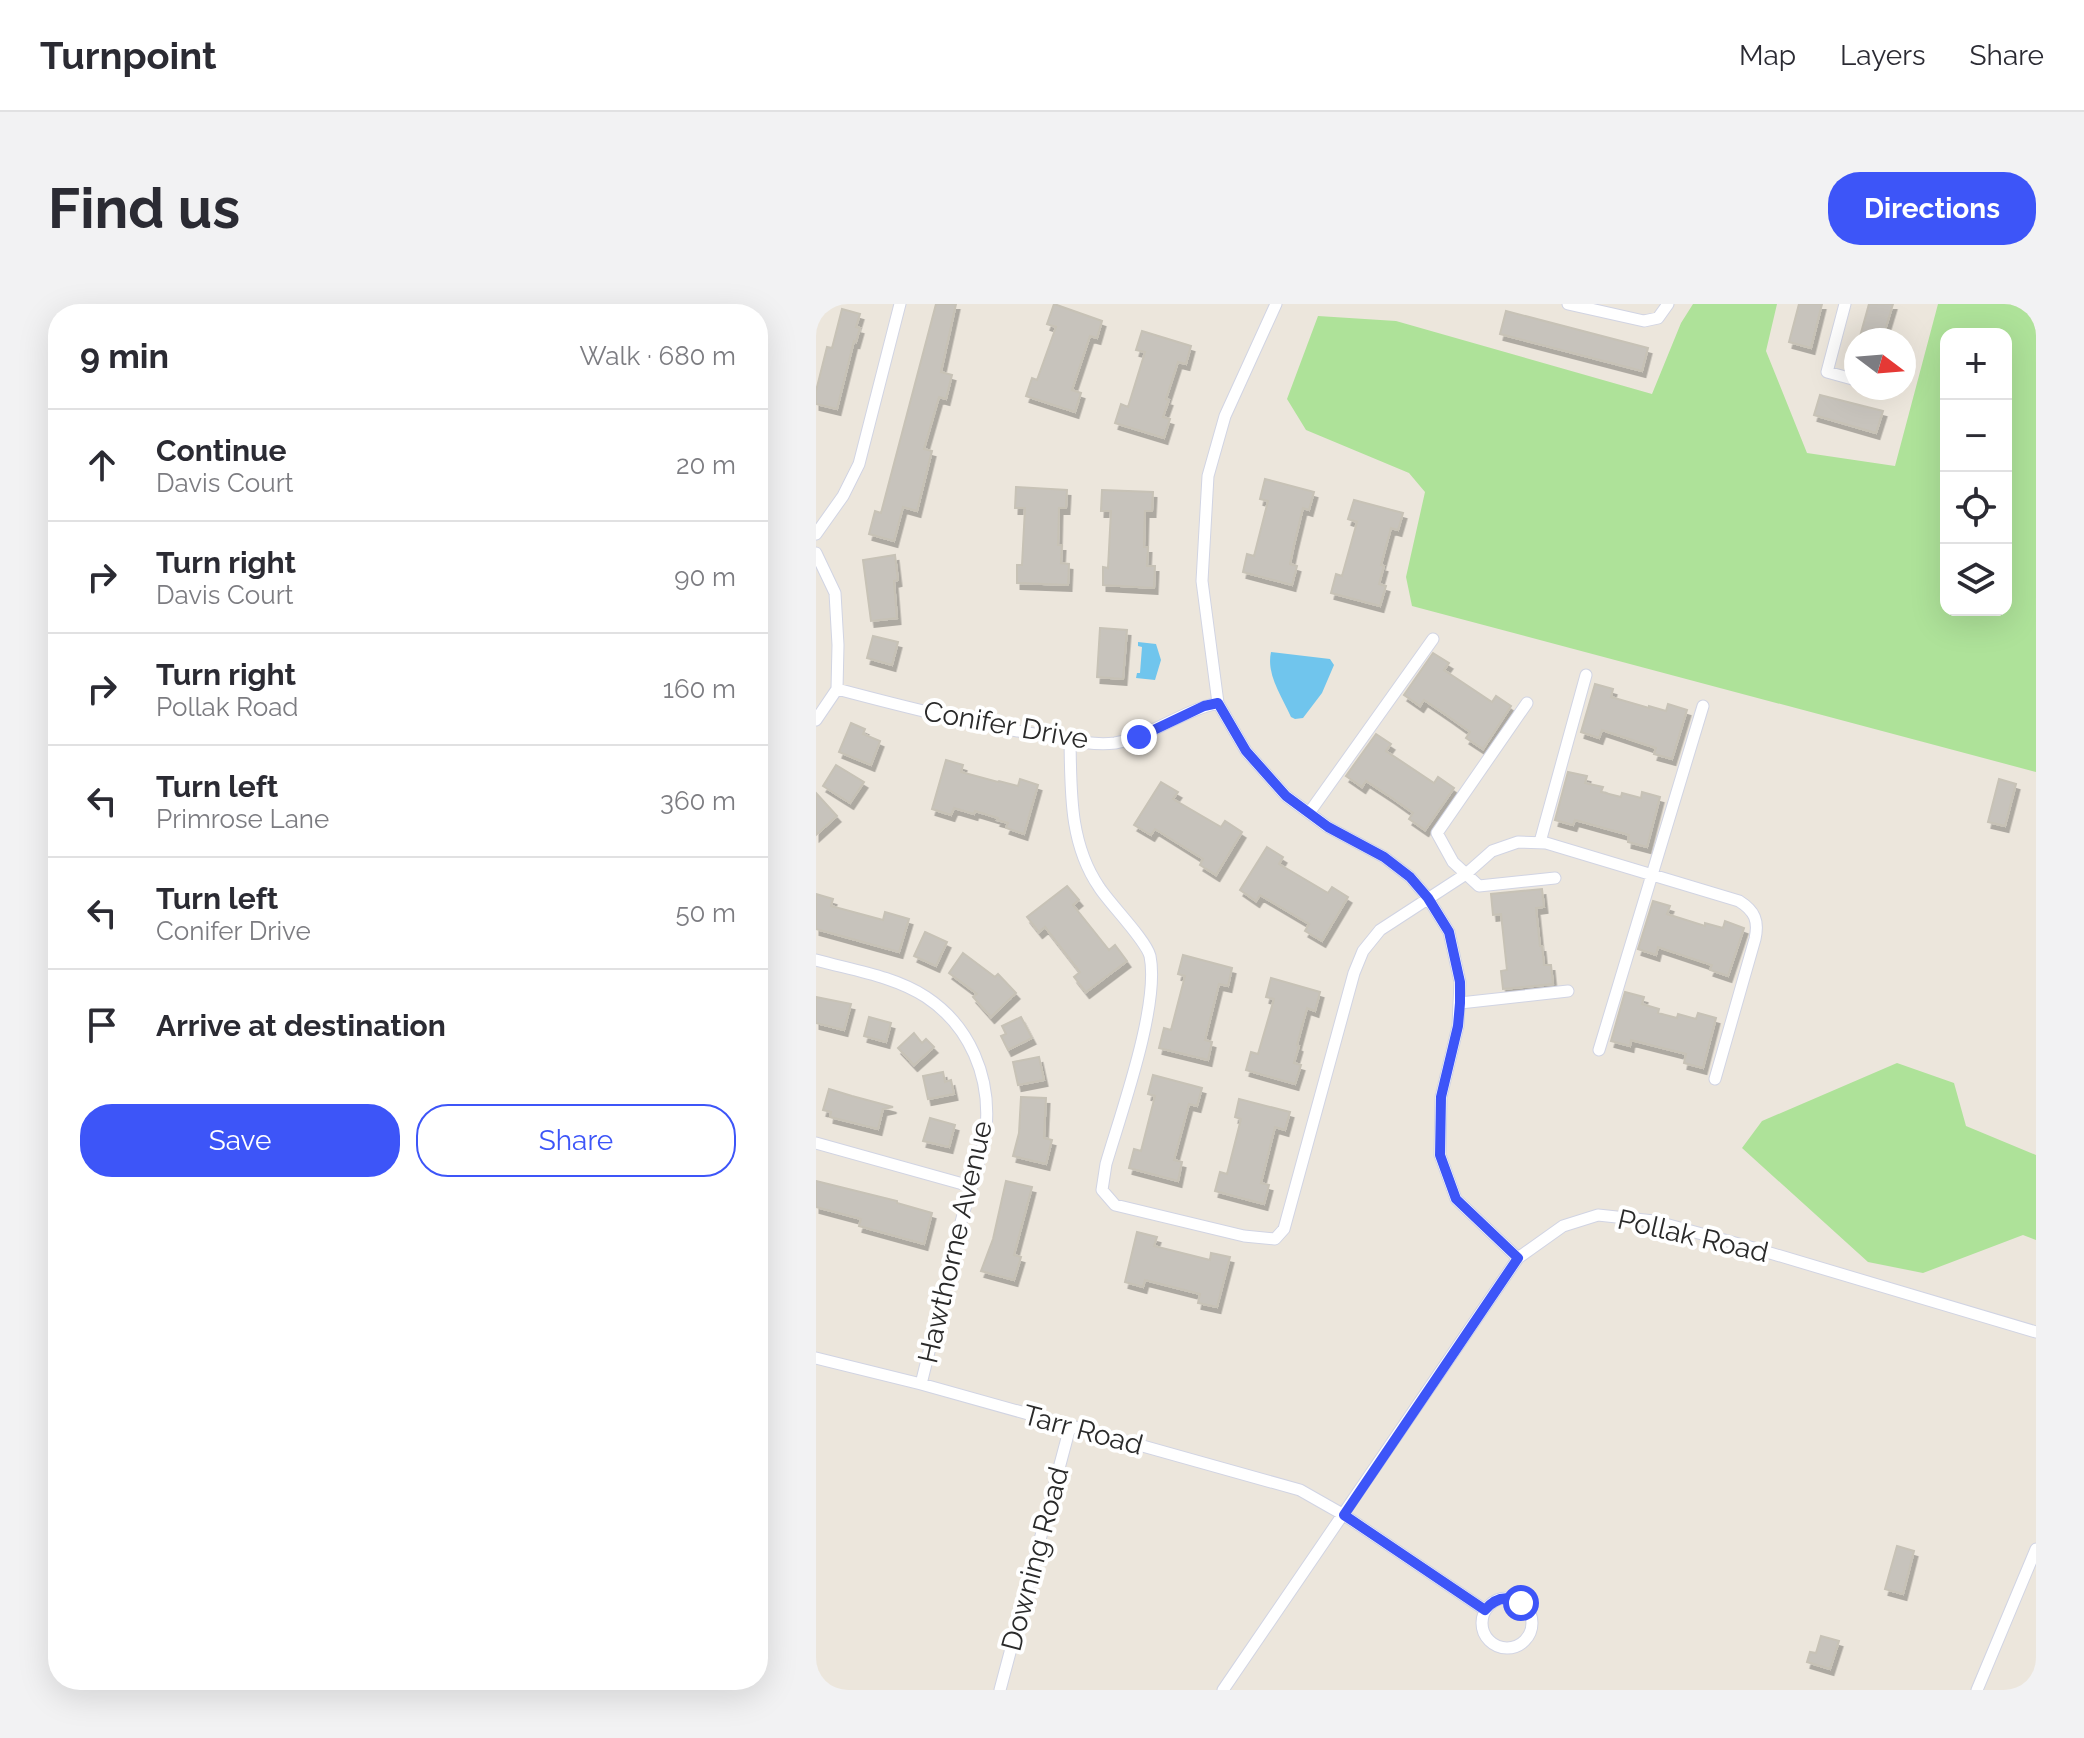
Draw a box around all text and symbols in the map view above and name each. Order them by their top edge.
text: Turnpoint [40,33,217,78]
text: Map [1739,39,1796,72]
text: Layers [1840,39,1926,72]
text: Share [1970,39,2044,72]
button: Directions [1828,172,2036,245]
text: Find us [48,175,240,241]
north arrow [1844,328,1916,400]
map controls [1940,328,2012,616]
button: + [1940,328,2012,400]
text: 9 min [80,336,169,376]
text: Walk · 680 m [579,341,736,371]
button: − [1940,400,2012,472]
text: Continue [156,433,287,468]
icon: ahead [80,443,124,487]
text: 20 m [676,450,736,480]
text: Davis Court [156,468,294,498]
button: locate [1940,472,2012,544]
button: layers [1940,544,2012,616]
text: Turn right [156,545,296,580]
icon: right [80,555,124,599]
text: 90 m [674,562,736,592]
text: Davis Court [156,580,294,610]
text: Turn right [156,657,296,692]
icon: right [80,667,124,711]
text: 160 m [663,674,736,704]
text: Pollak Road [156,692,298,722]
street label: Conifer Drive [921,694,1091,756]
route end [1121,719,1157,755]
text: Turn left [156,769,278,804]
icon: left [80,779,124,823]
text: 360 m [660,786,736,816]
text: Primrose Lane [156,804,329,834]
text: Turn left [156,881,278,916]
icon: left [80,891,124,935]
text: 50 m [675,898,736,928]
text: Conifer Drive [156,916,311,946]
icon: arrive [80,1003,124,1047]
text: Arrive at destination [156,1008,446,1043]
button: Save [80,1104,400,1177]
button: Share [416,1104,736,1177]
street label: Hawthorne Avenue [911,1118,999,1366]
street label: Pollak Road [1615,1203,1771,1269]
street label: Tarr Road [1019,1398,1147,1462]
street label: Downing Road [995,1463,1075,1655]
route start [1503,1585,1539,1621]

